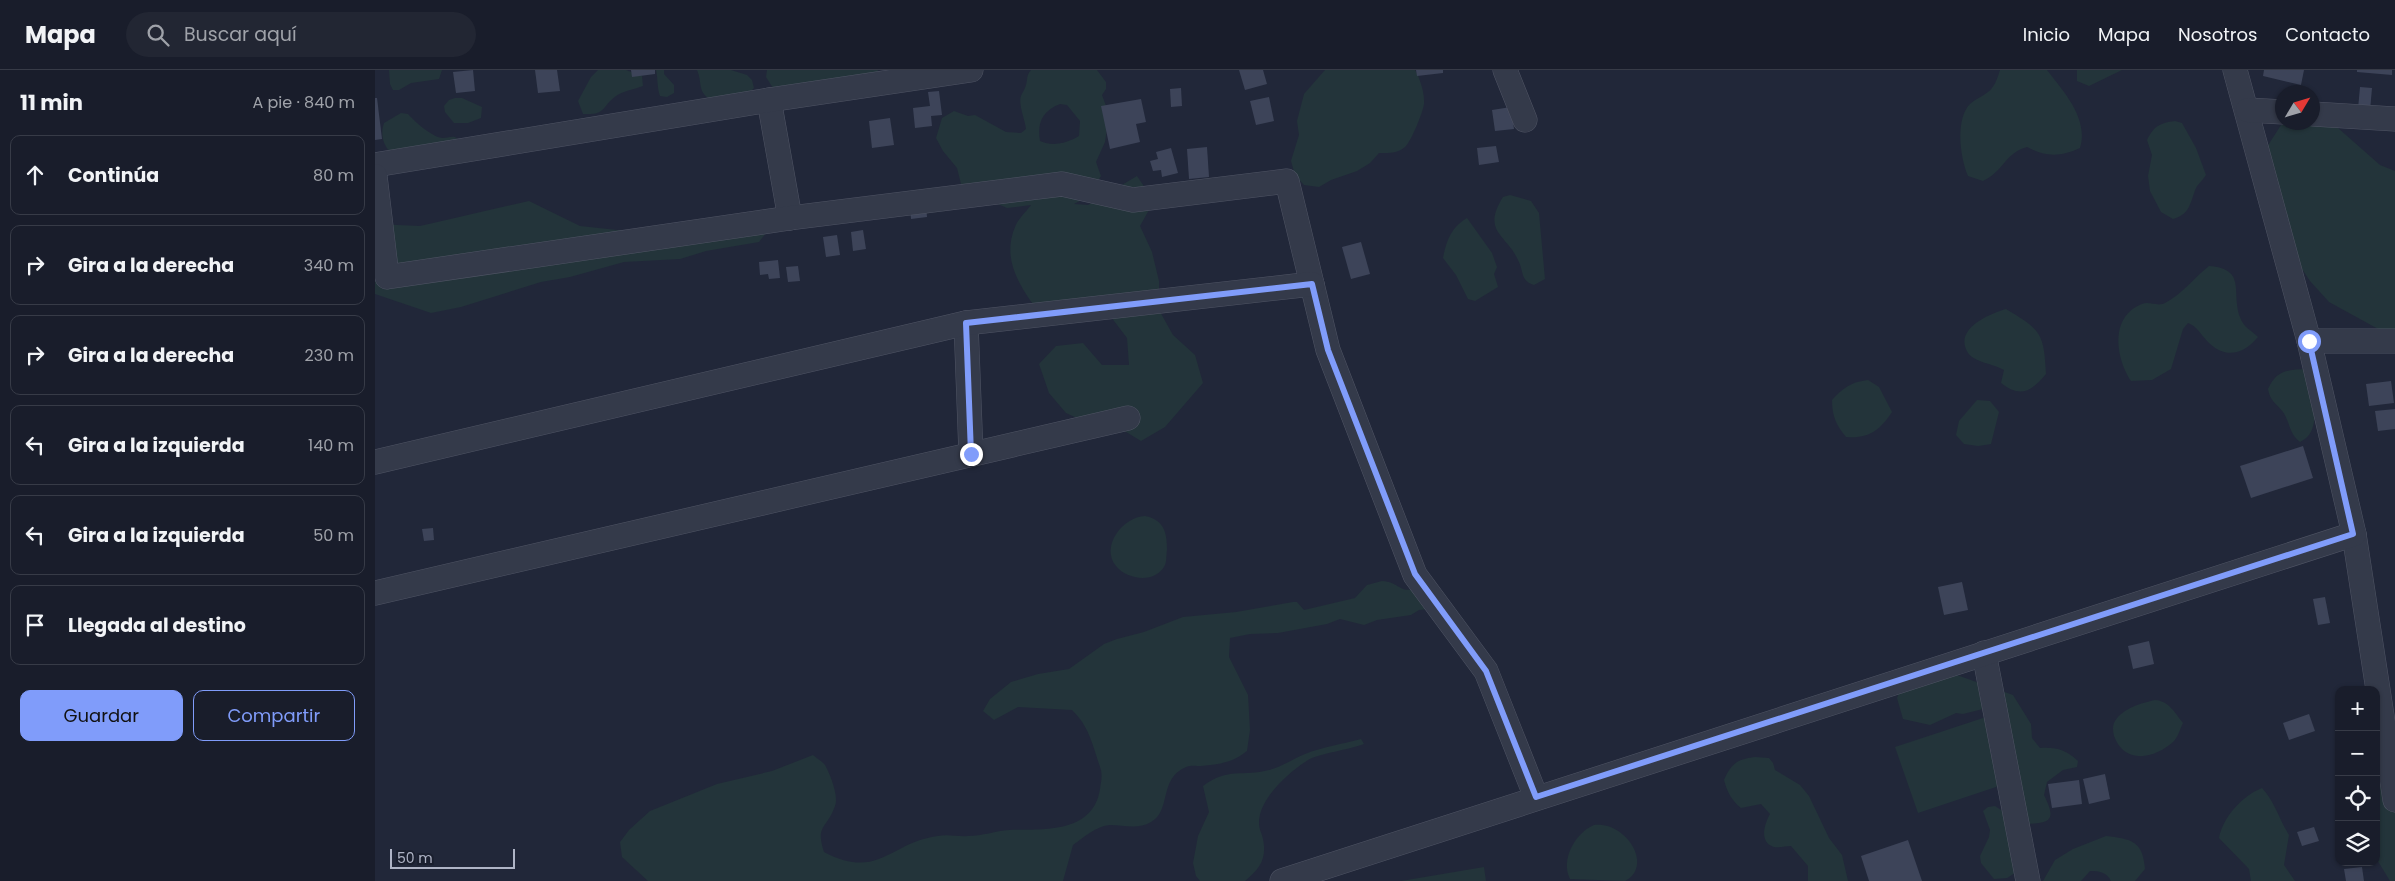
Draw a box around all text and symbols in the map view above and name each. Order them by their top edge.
search box [126,12,476,57]
text: Mapa [25,18,96,51]
icon: search [144,21,172,49]
text: Buscar aquí [184,21,297,48]
text: Inicio [2023,22,2070,47]
text: Mapa [2098,22,2150,47]
text: Nosotros [2178,22,2257,47]
text: Contacto [2285,22,2370,47]
north arrow [2275,85,2320,130]
text: 11 min [20,88,83,117]
text: A pie · 840 m [252,91,355,114]
icon: ahead [21,161,49,189]
text: Continúa [68,162,159,189]
text: 80 m [313,164,354,187]
icon: right [21,251,49,279]
text: Gira a la derecha [68,252,234,279]
text: 340 m [304,254,354,277]
route start [2298,330,2321,353]
icon: right [21,341,49,369]
text: Gira a la derecha [68,342,234,369]
text: 230 m [305,344,354,367]
icon: left [21,431,49,459]
text: Gira a la izquierda [68,432,245,459]
text: 140 m [308,434,354,457]
route end [960,443,983,466]
icon: left [21,521,49,549]
text: Gira a la izquierda [68,522,245,549]
text: 50 m [313,524,354,547]
icon: arrive [21,611,49,639]
text: Llegada al destino [68,612,246,639]
map controls [2335,686,2380,866]
button: + [2335,686,2380,731]
button: Guardar [20,690,183,741]
button: Compartir [193,690,355,741]
button: − [2335,731,2380,776]
button: locate [2335,776,2380,821]
button: layers [2335,821,2380,866]
scale bar [390,846,515,869]
text: 50 m [397,848,433,868]

